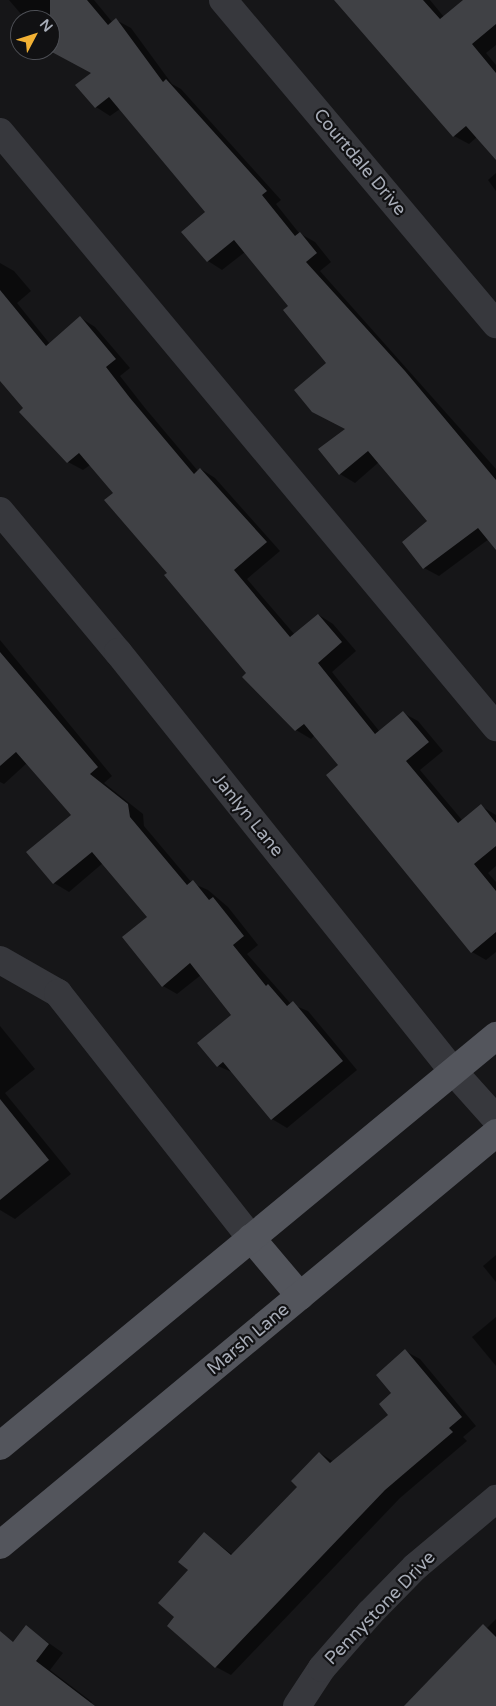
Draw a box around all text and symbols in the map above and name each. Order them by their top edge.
north arrow [10,10,60,60]
text: N [36,16,56,35]
street label: Courtdale Drive [309,104,411,220]
street label: Janlyn Lane [208,769,288,861]
street label: Marsh Lane [203,1298,293,1380]
street label: Pennystone Drive [320,1547,440,1669]

